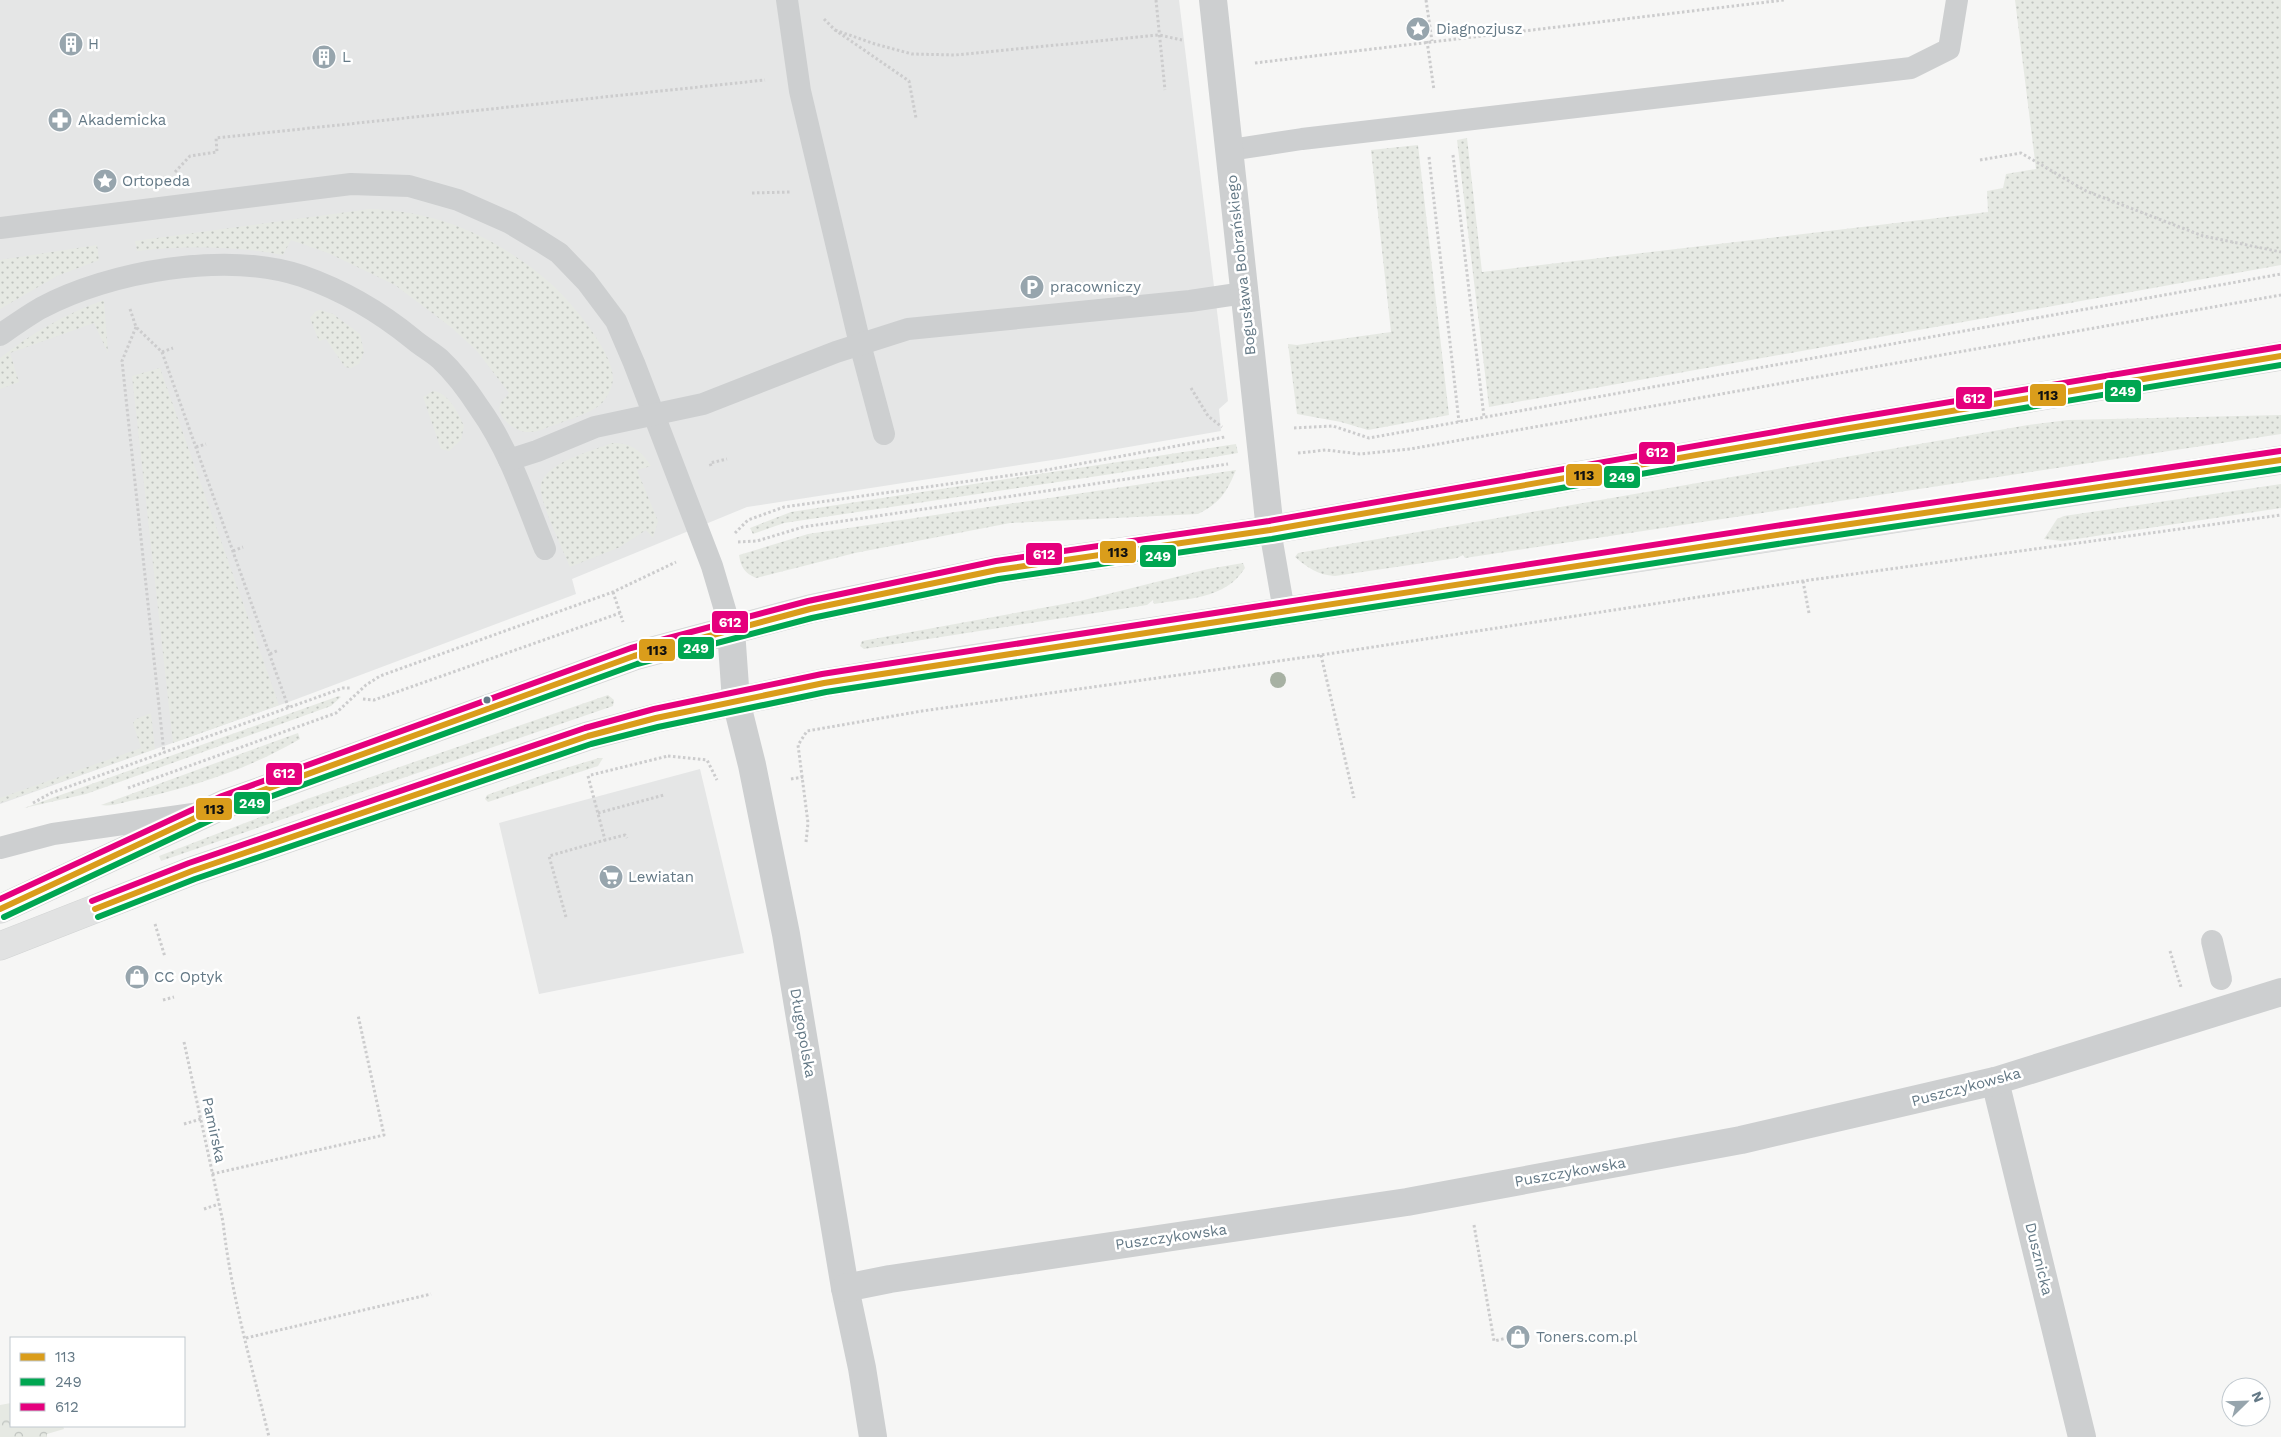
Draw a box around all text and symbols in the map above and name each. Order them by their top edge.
place icon: Diagnozjusz [1405,16,1431,42]
place label: Diagnozjusz [1436,20,1523,38]
building icon: H [58,31,84,57]
place label: H [88,35,99,53]
building icon: L [311,44,337,70]
place label: L [342,48,351,66]
pharmacy icon: Akademicka [47,107,73,133]
place label: Akademicka [78,111,167,129]
place icon: Ortopeda [92,168,118,194]
place label: Ortopeda [122,172,191,190]
street label: Bogusława Bobrańskiego [1223,174,1259,356]
parking icon: pracowniczy [1019,274,1045,300]
place label: pracowniczy [1050,278,1141,296]
line badge: 249 [2104,379,2142,403]
line badge: 113 [2029,383,2067,407]
text: 249 [2110,383,2136,399]
line badge: 612 [1955,386,1993,410]
text: 113 [2038,387,2058,403]
text: 612 [1963,390,1985,406]
line badge: 612 [1638,441,1676,465]
text: 612 [1646,444,1668,460]
line badge: 113 [1565,463,1603,487]
line badge: 249 [1603,465,1641,489]
text: 113 [1574,467,1594,483]
text: 249 [1609,469,1635,485]
line badge: 113 [1099,540,1137,564]
line badge: 612 [1025,542,1063,566]
text: 113 [1108,544,1128,560]
line badge: 249 [1139,544,1177,568]
text: 612 [1033,546,1055,562]
text: 249 [1145,548,1171,564]
line badge: 612 [711,610,749,634]
text: 612 [719,614,741,630]
line badge: 249 [677,636,715,660]
line badge: 113 [638,638,676,662]
text: 249 [683,640,709,656]
text: 113 [647,642,667,658]
unlabelled marker [482,695,492,705]
line badge: 612 [265,762,303,786]
text: 612 [273,765,295,781]
line badge: 249 [233,791,271,815]
text: 249 [239,795,265,811]
line badge: 113 [195,797,233,821]
text: 113 [204,801,224,817]
supermarket icon: Lewiatan [598,864,624,890]
place label: Lewiatan [628,868,694,886]
shop icon: CC Optyk [124,964,150,990]
place label: CC Optyk [154,968,223,986]
street label: Długopolska [786,987,820,1080]
street label: Puszczykowska [1909,1064,2023,1110]
street label: Pamirska [198,1096,230,1165]
street label: Puszczykowska [1513,1153,1627,1191]
street label: Puszczykowska [1114,1220,1228,1254]
street label: Dusznicka [2021,1221,2057,1298]
shop icon: Toners.com.pl [1505,1324,1531,1350]
place label: Toners.com.pl [1536,1328,1638,1346]
legend [10,1337,185,1427]
text: 113 [55,1348,75,1366]
text: 249 [55,1373,82,1391]
north arrow [2221,1377,2271,1427]
text: N [2249,1389,2267,1405]
text: 612 [55,1398,79,1416]

